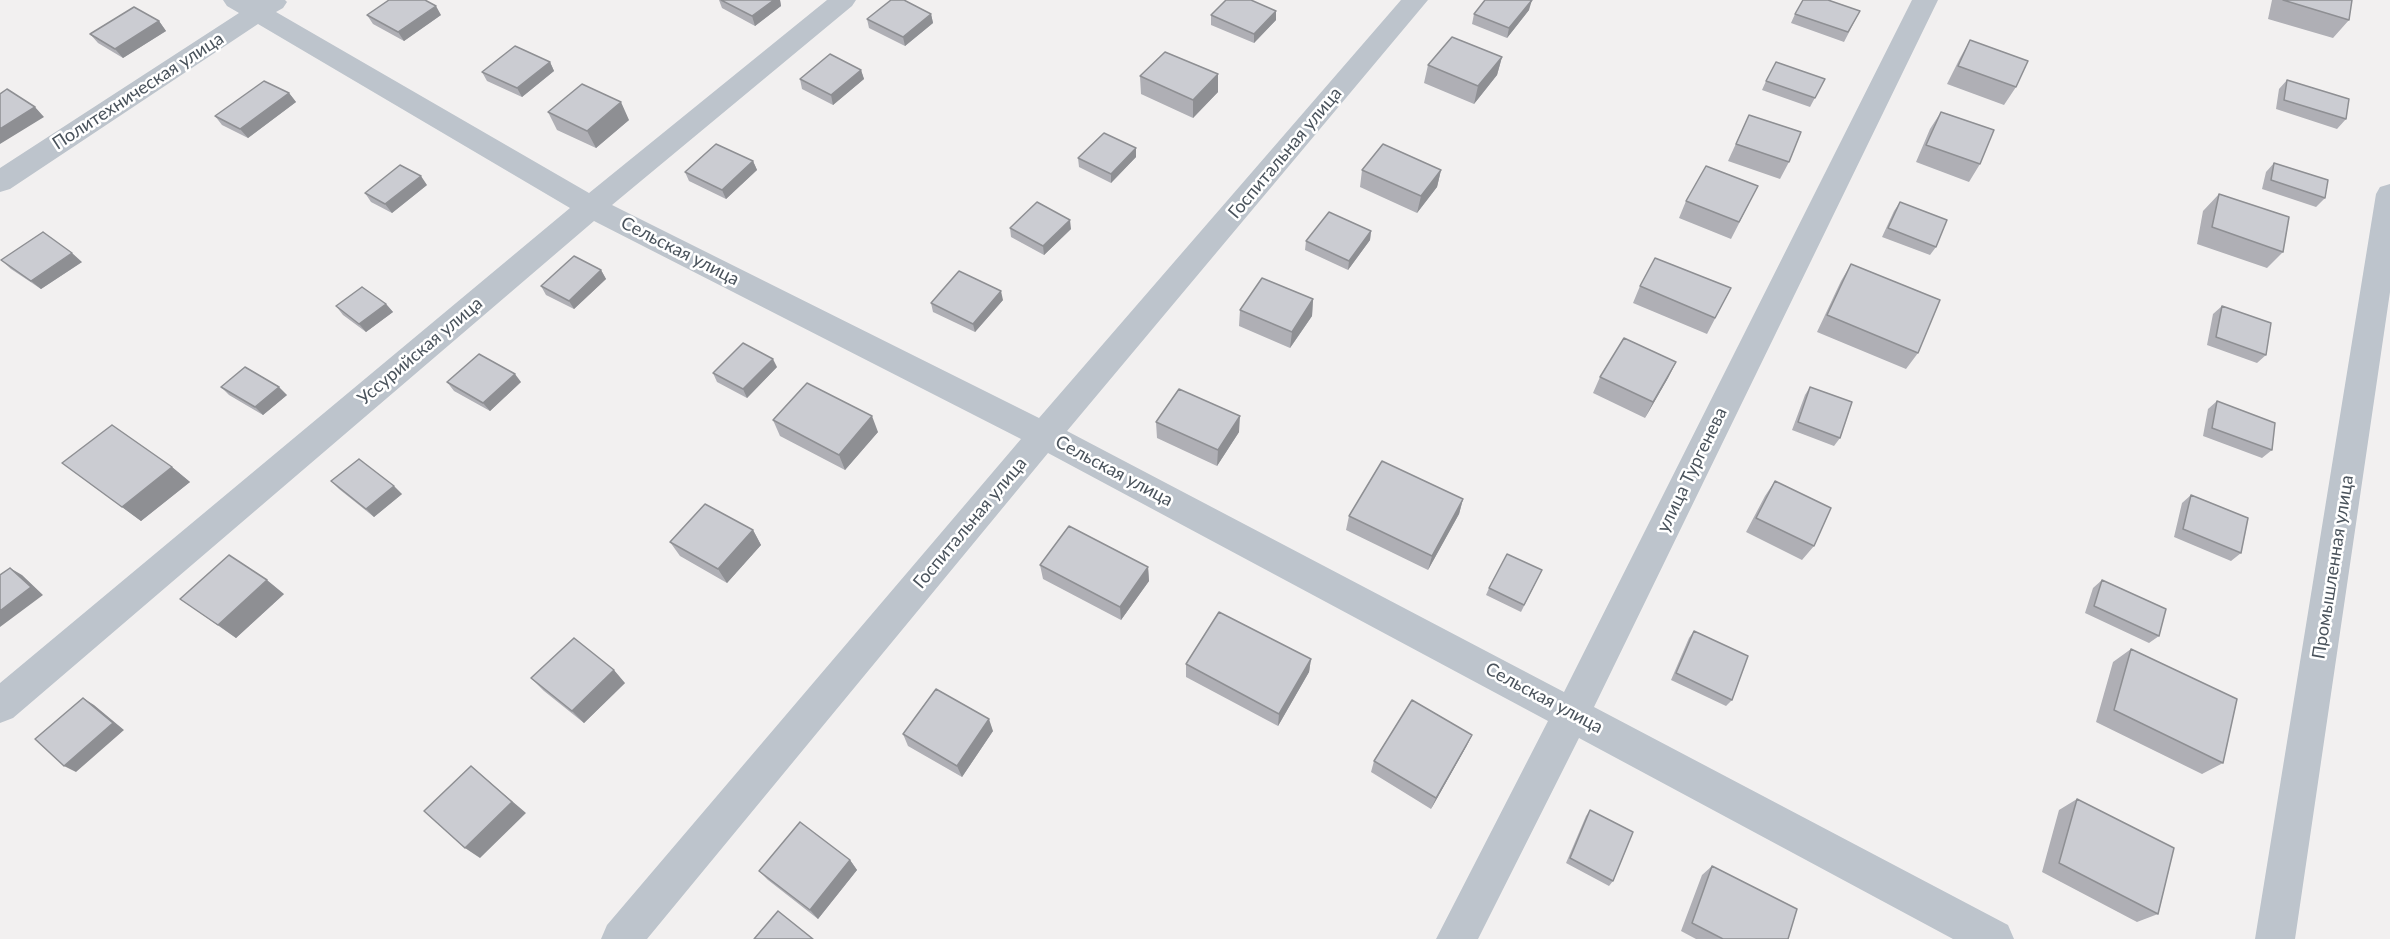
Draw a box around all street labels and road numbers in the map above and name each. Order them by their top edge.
street label: Политехническая улица [48,28,228,154]
street label: Госпитальная улица [1224,83,1346,223]
street label: Сельская улица [617,212,743,290]
street label: Уссурийская улица [353,293,487,409]
street label: улица Тургенева [1652,404,1732,536]
street label: Сельская улица [1052,431,1176,511]
street label: Госпитальная улица [909,453,1031,593]
street label: Промышленная улица [2308,474,2358,660]
street label: Сельская улица [1482,658,1606,738]

